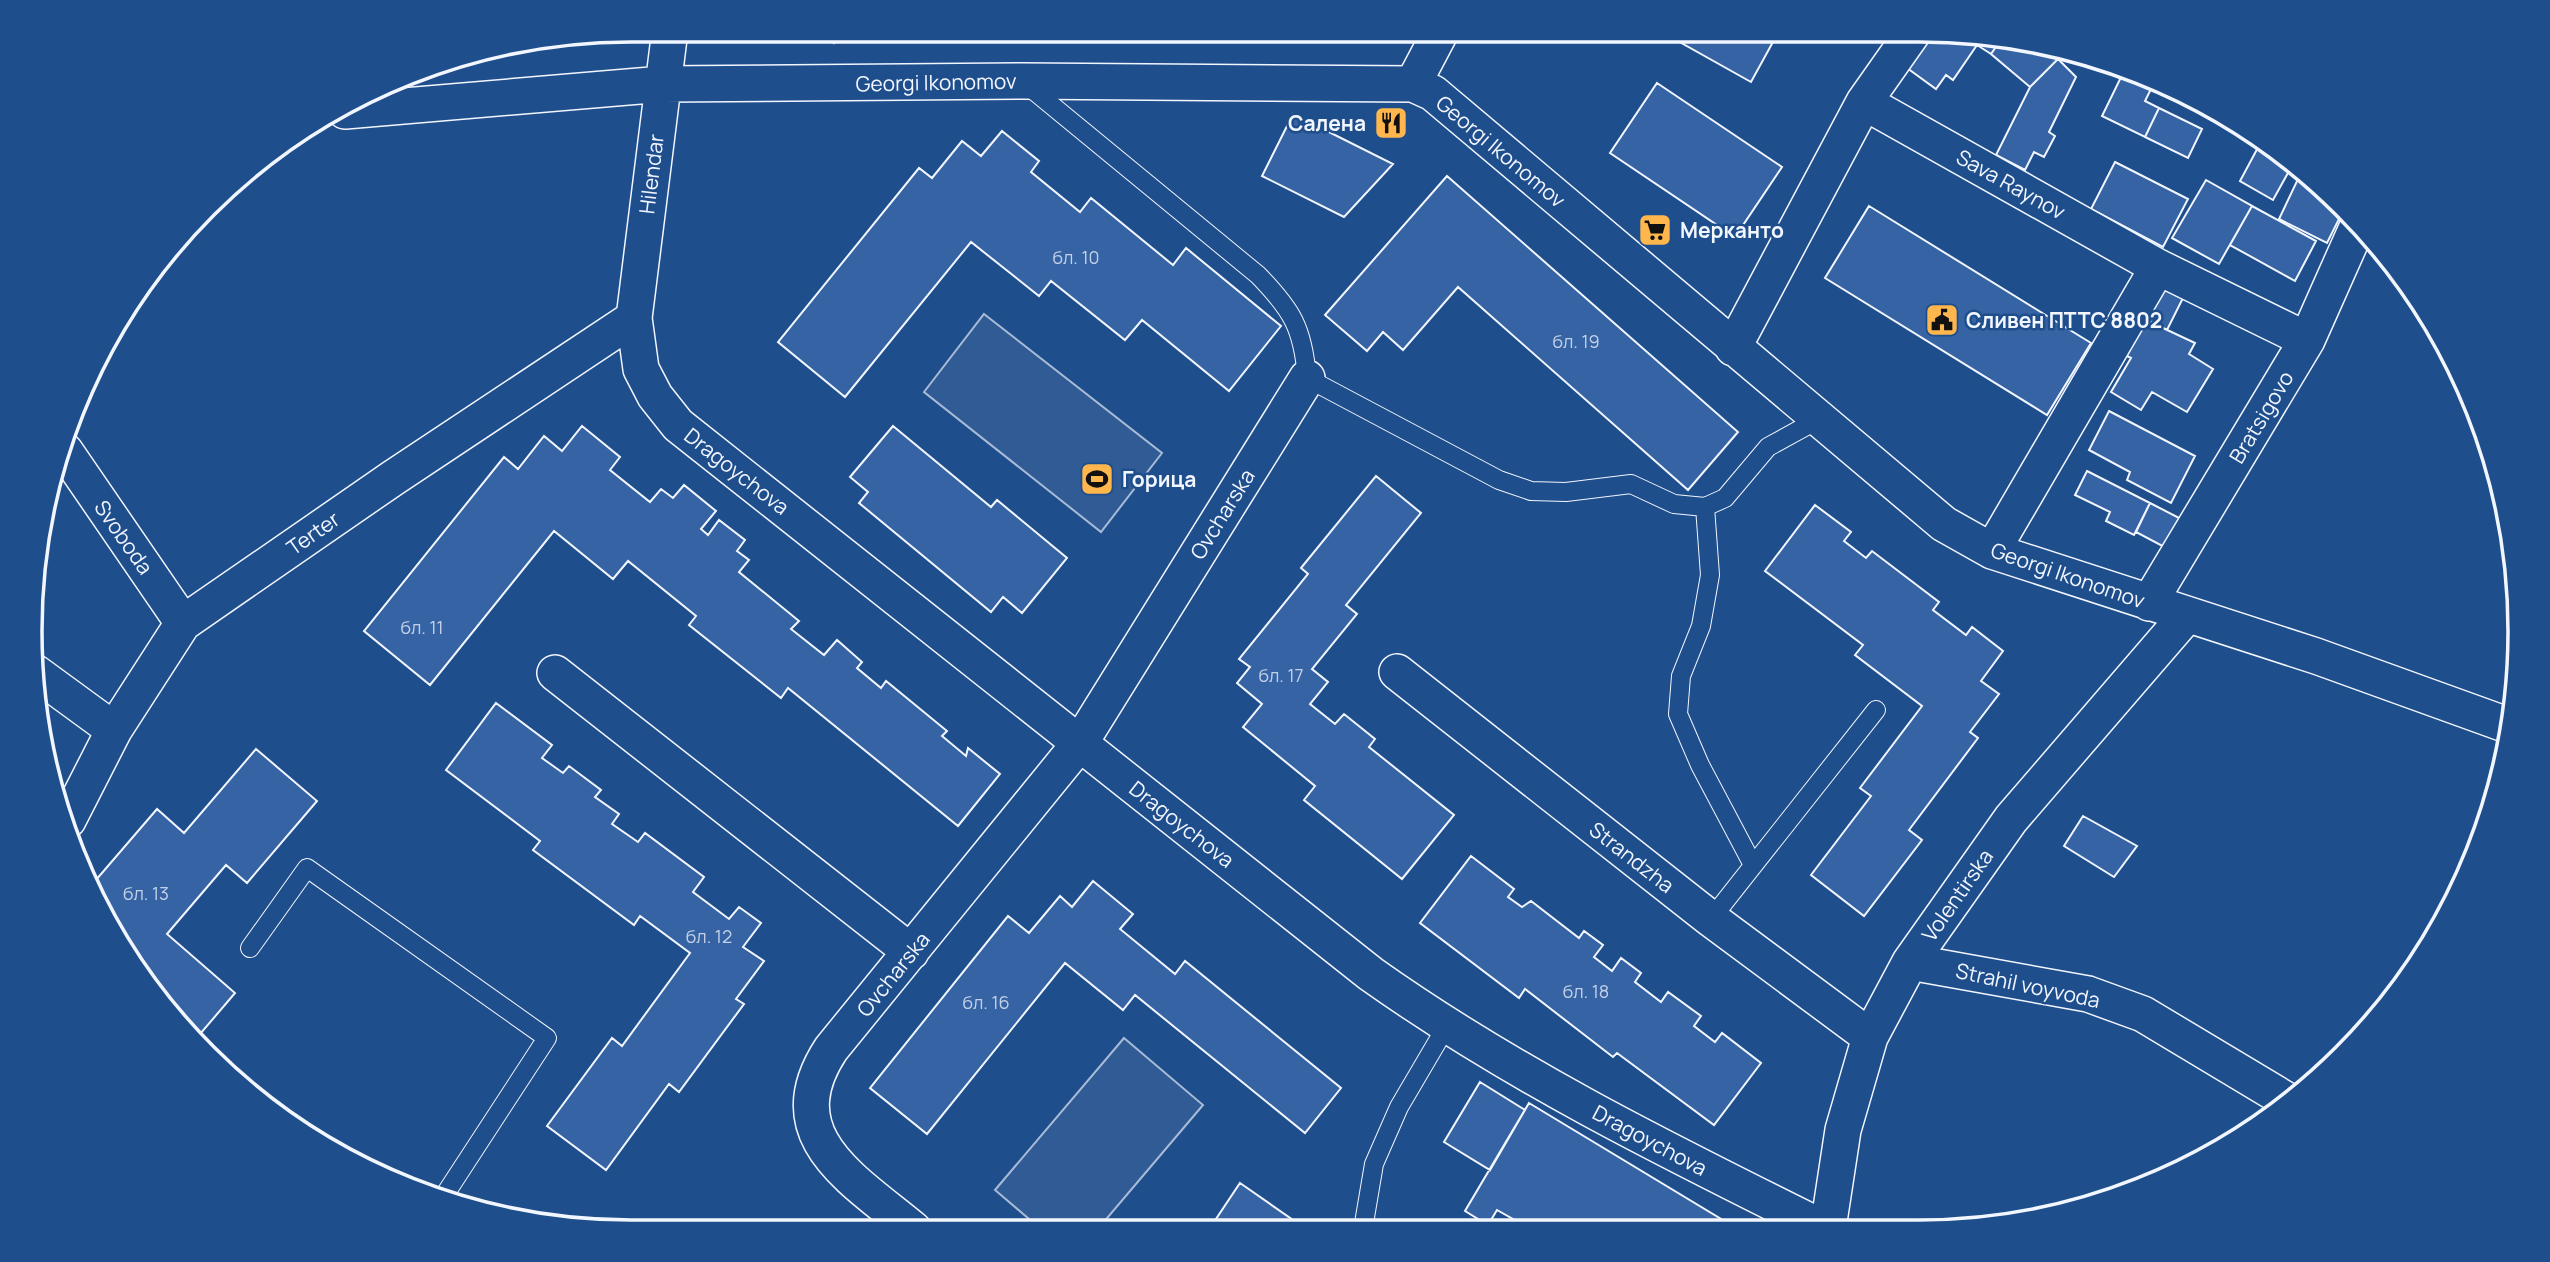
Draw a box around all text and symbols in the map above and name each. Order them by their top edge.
street label: Georgi Ikonomov [855,67,1017,97]
street label: Georgi Ikonomov [1430,89,1572,214]
restaurant icon: Салена [1372,104,1410,142]
place label: Салена [1288,109,1366,137]
street label: Hilendar [632,132,670,216]
street label: Sava Raynov [1952,143,2071,226]
supermarket icon: Мерканто [1636,211,1674,249]
place label: Мерканто [1680,216,1784,244]
house number: бл. 10 [1052,245,1100,269]
public building icon: Сливен ПТТС 8802 [1923,301,1961,339]
place label: Сливен ПТТС 8802 [1966,306,2162,334]
house number: бл. 19 [1552,329,1600,353]
street label: Bratsigovo [2222,366,2300,468]
street label: Dragoychova [679,421,795,521]
sports icon: Горица [1078,460,1116,498]
street label: Ovcharska [1183,464,1261,564]
place label: Горица [1122,465,1196,493]
street label: Svoboda [88,494,160,580]
street label: Terter [281,505,345,561]
street label: Georgi Ikonomov [1987,536,2149,615]
house number: бл. 11 [400,615,444,639]
house number: бл. 17 [1258,663,1304,687]
street label: Dragoychova [1124,774,1240,874]
street label: Strandzha [1584,815,1680,899]
street label: Volentirska [1915,843,1999,947]
house number: бл. 13 [123,881,169,905]
house number: бл. 12 [686,924,732,948]
street label: Ovcharska [850,926,936,1022]
street label: Strahil voyvoda [1953,956,2103,1014]
house number: бл. 18 [1563,979,1609,1003]
house number: бл. 16 [962,990,1010,1014]
street label: Dragoychova [1588,1098,1712,1182]

